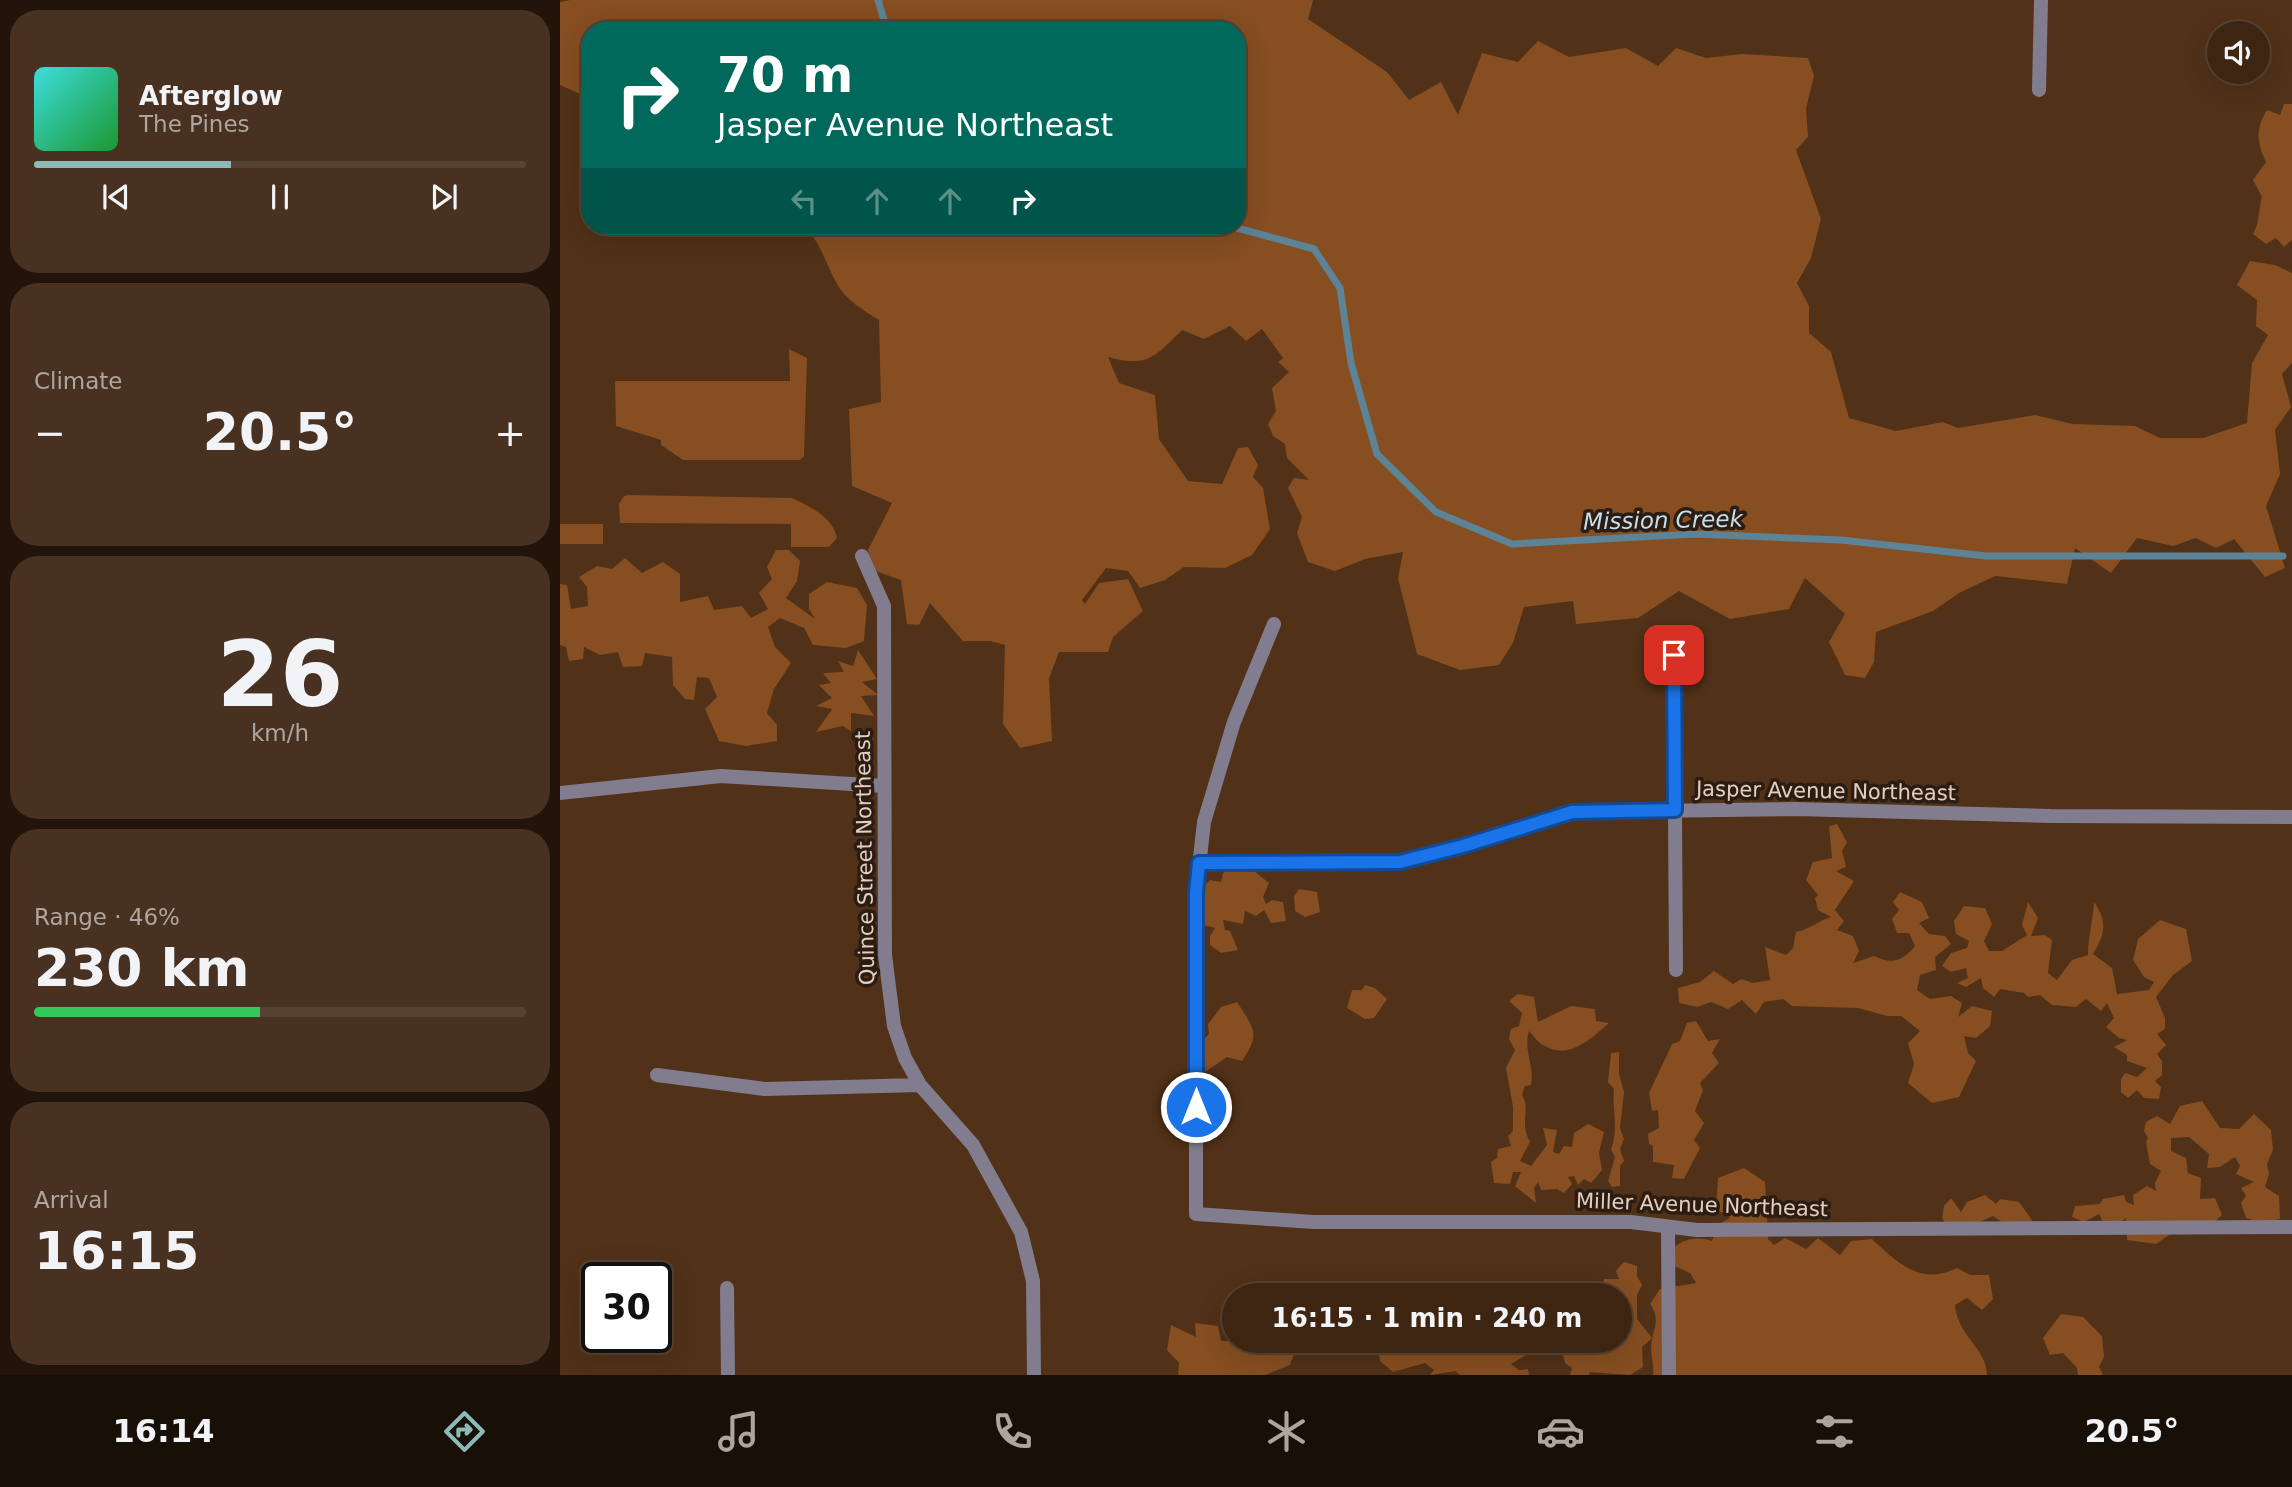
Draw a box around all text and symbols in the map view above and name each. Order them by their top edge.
map controls [2207,21,2270,84]
button: sound [2207,21,2270,84]
text: 70 m [717,47,853,104]
icon: right [602,49,693,140]
text: Afterglow [139,81,283,111]
text: Jasper Avenue Northeast [717,106,1113,144]
text: The Pines [139,111,250,137]
icon: previous [97,178,135,216]
icon: pause [261,178,299,216]
icon: next [425,178,463,216]
icon: left [785,182,823,220]
icon: ahead [858,182,896,220]
icon: ahead [931,182,969,220]
icon: right [1004,182,1042,220]
text: Climate [34,368,123,394]
text: 20.5° [203,402,357,462]
text: − [34,411,66,455]
text: + [494,411,526,455]
water label: Mission Creek [1583,506,1745,534]
text: 26 [217,622,343,727]
pin [1644,625,1704,685]
icon: arrive [1655,636,1693,674]
text: km/h [251,720,309,746]
street label: Quince Street Northeast [851,731,879,985]
street label: Jasper Avenue Northeast [1694,777,1956,805]
text: Range · 46% [34,904,180,930]
text: 230 km [34,938,249,998]
position arrow [1159,1070,1233,1144]
text: Arrival [34,1187,109,1213]
street label: Miller Avenue Northeast [1576,1189,1828,1221]
text: 16:15 [34,1221,200,1281]
speed limit sign: 30 [581,1262,672,1353]
text: 16:15 · 1 min · 240 m [1272,1303,1582,1333]
icon: directions [440,1407,489,1456]
icon: music [714,1407,763,1456]
icon: phone [988,1407,1037,1456]
icon: climate [1262,1407,1311,1456]
icon: car [1536,1407,1585,1456]
icon: filters [1810,1407,1859,1456]
text: 16:14 [113,1412,214,1450]
text: 20.5° [2084,1412,2179,1450]

